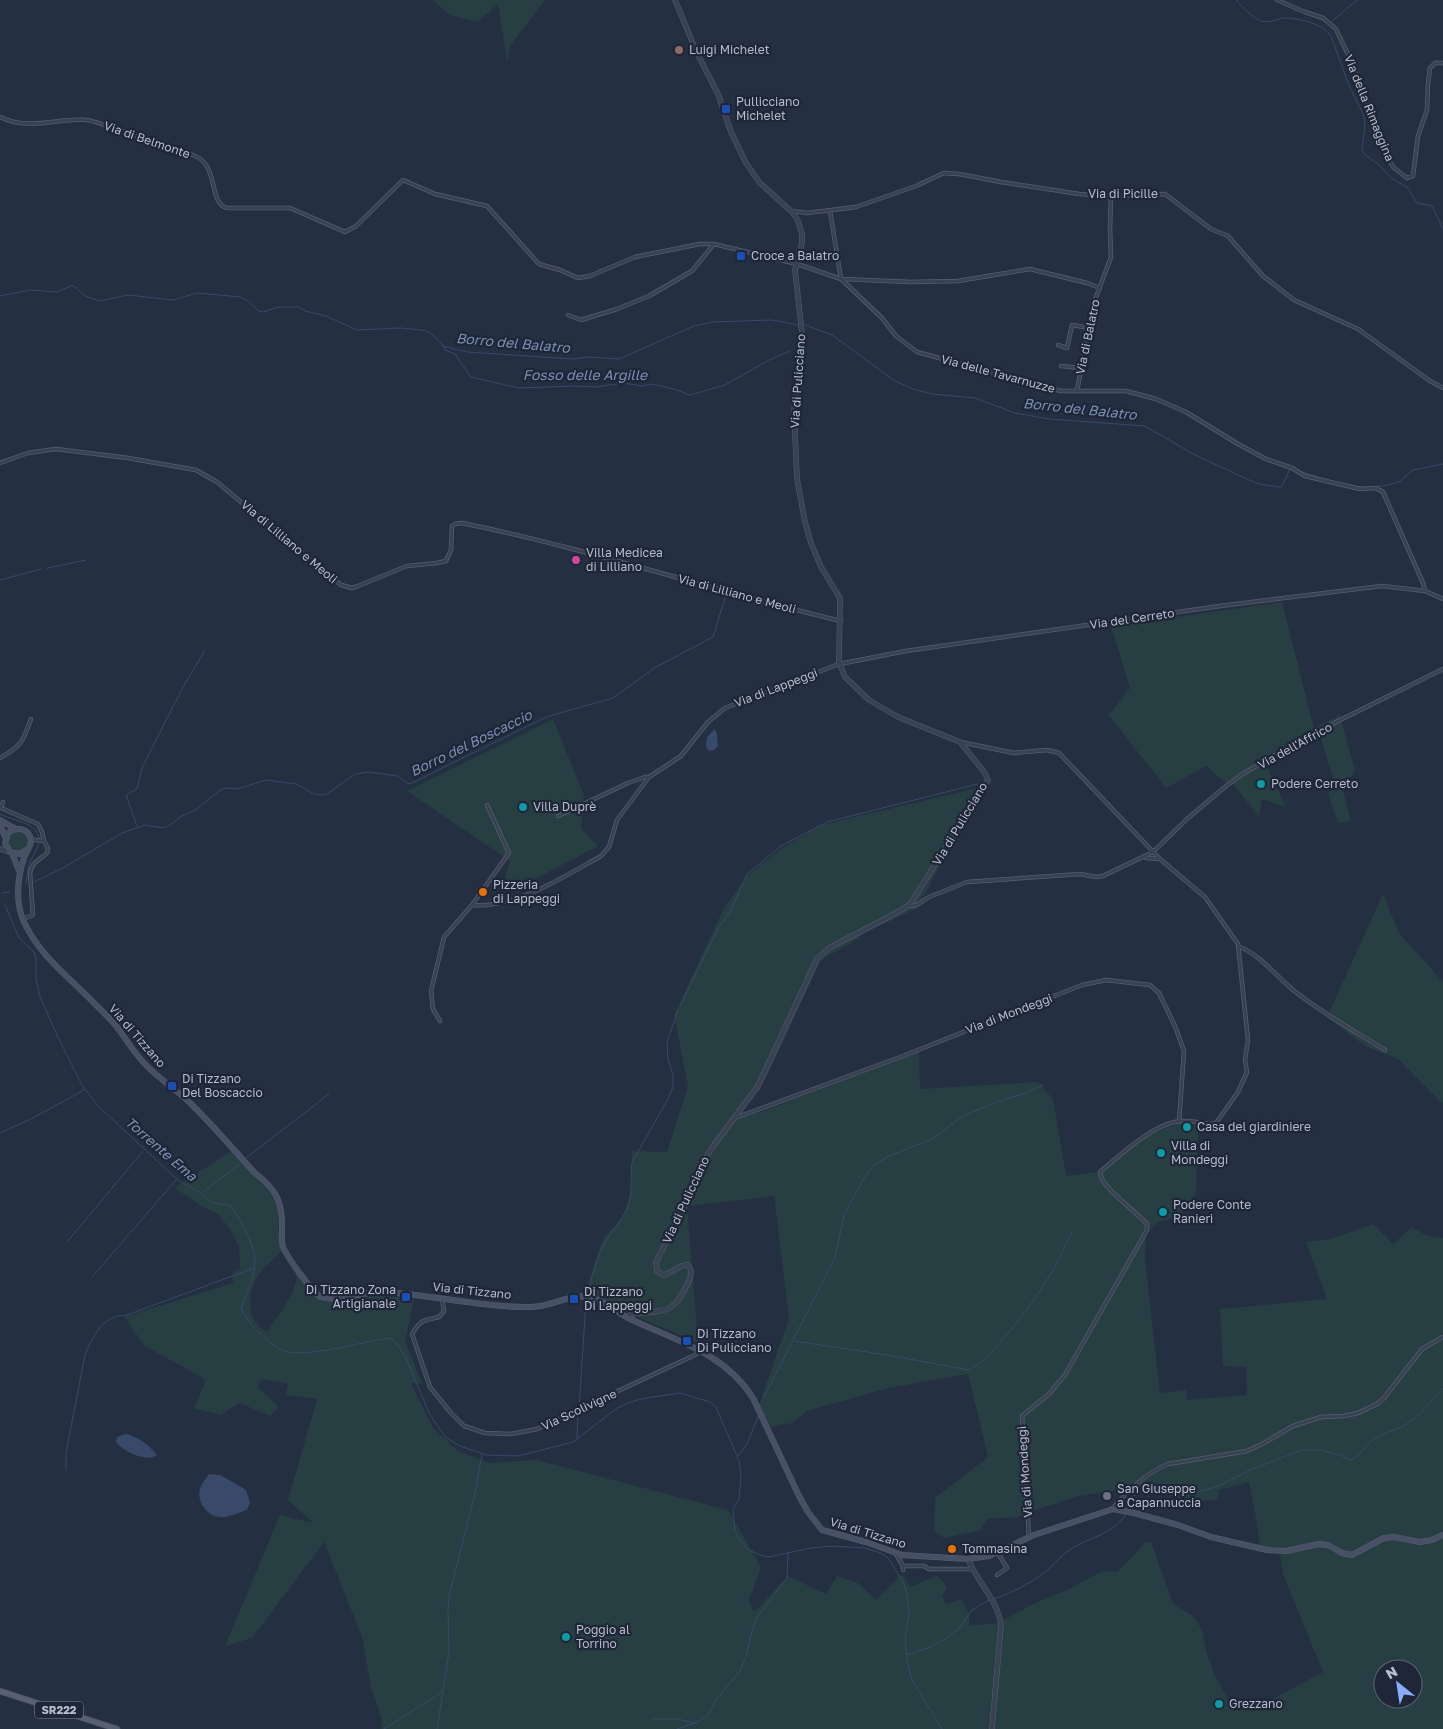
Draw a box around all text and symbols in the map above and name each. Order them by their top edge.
place label: Luigi Michelet [689,42,770,57]
marker: Luigi Michelet [673,44,685,56]
street label: Via della Rimaggina [1341,52,1398,163]
place label: Pullicciano Michelet [736,94,800,123]
marker: Pullicciano Michelet [720,103,732,115]
street label: Via di Belmonte [102,118,192,161]
street label: Via di Picille [1088,186,1158,201]
place label: Croce a Balatro [751,248,839,263]
marker: Croce a Balatro [735,250,747,262]
street label: Via di Balatro [1072,298,1103,376]
water label: Borro del Balatro [456,329,572,356]
street label: Via di Pulicciano [787,333,808,429]
street label: Via delle Tavarnuzze [939,351,1057,396]
water label: Fosso delle Argille [523,366,648,383]
water label: Borro del Balatro [1022,394,1139,423]
street label: Via di Lilliano e Meoli [238,497,341,586]
place label: Villa Medicea di Lilliano [586,545,663,574]
marker: Villa Medicea di Lilliano [570,554,582,566]
street label: Via di Lilliano e Meoli [677,571,798,616]
street label: Via del Cerreto [1089,605,1175,632]
street label: Via di Lappeggi [732,665,820,710]
water label: Borro del Boscaccio [407,705,536,779]
street label: Via dell'Affrico [1255,719,1335,772]
place label: Podere Cerreto [1271,776,1358,791]
marker: Podere Cerreto [1255,778,1267,790]
street label: Via di Pulicciano [929,779,990,868]
place label: Villa Duprè [533,799,596,814]
marker: Villa Duprè [517,801,529,813]
place label: Pizzeria di Lappeggi [493,877,560,906]
marker: Pizzeria di Lappeggi [477,886,489,898]
street label: Via di Mondeggi [963,990,1054,1037]
street label: Via di Tizzano [106,1001,169,1070]
place label: Di Tizzano Del Boscaccio [182,1071,263,1100]
marker: Di Tizzano Del Boscaccio [166,1080,178,1092]
water label: Torrente Ema [122,1113,201,1185]
place label: Casa del giardiniere [1197,1119,1311,1134]
marker: Casa del giardiniere [1181,1121,1193,1133]
place label: Villa di Mondeggi [1171,1138,1228,1167]
marker: Villa di Mondeggi [1155,1147,1167,1159]
street label: Via di Pulicciano [659,1154,712,1246]
place label: Podere Conte Ranieri [1173,1197,1251,1226]
marker: Podere Conte Ranieri [1157,1206,1169,1218]
street label: Via di Tizzano [432,1279,512,1302]
place label: Di Tizzano Zona Artigianale [306,1282,396,1311]
place label: Di Tizzano Di Lappeggi [584,1284,652,1313]
marker: Di Tizzano Zona Artigianale [400,1291,412,1303]
marker: Di Tizzano Di Lappeggi [568,1293,580,1305]
place label: Di Tizzano Di Pulicciano [697,1326,771,1355]
marker: Di Tizzano Di Pulicciano [681,1335,693,1347]
street label: Via Scolivigne [539,1386,619,1433]
street label: Via di Mondeggi [1014,1426,1035,1518]
place label: San Giuseppe a Capannuccia [1117,1481,1201,1510]
marker: San Giuseppe a Capannuccia [1101,1490,1113,1502]
street label: Via di Tizzano [828,1514,908,1551]
place label: Tommasina [962,1541,1027,1556]
marker: Tommasina [946,1543,958,1555]
place label: Poggio al Torrino [576,1622,630,1651]
marker: Poggio al Torrino [560,1631,572,1643]
north arrow [1373,1659,1423,1709]
text: N [1382,1662,1400,1682]
place label: Grezzano [1229,1696,1283,1711]
marker: Grezzano [1213,1698,1225,1710]
road number: SR222 [35,1702,83,1718]

